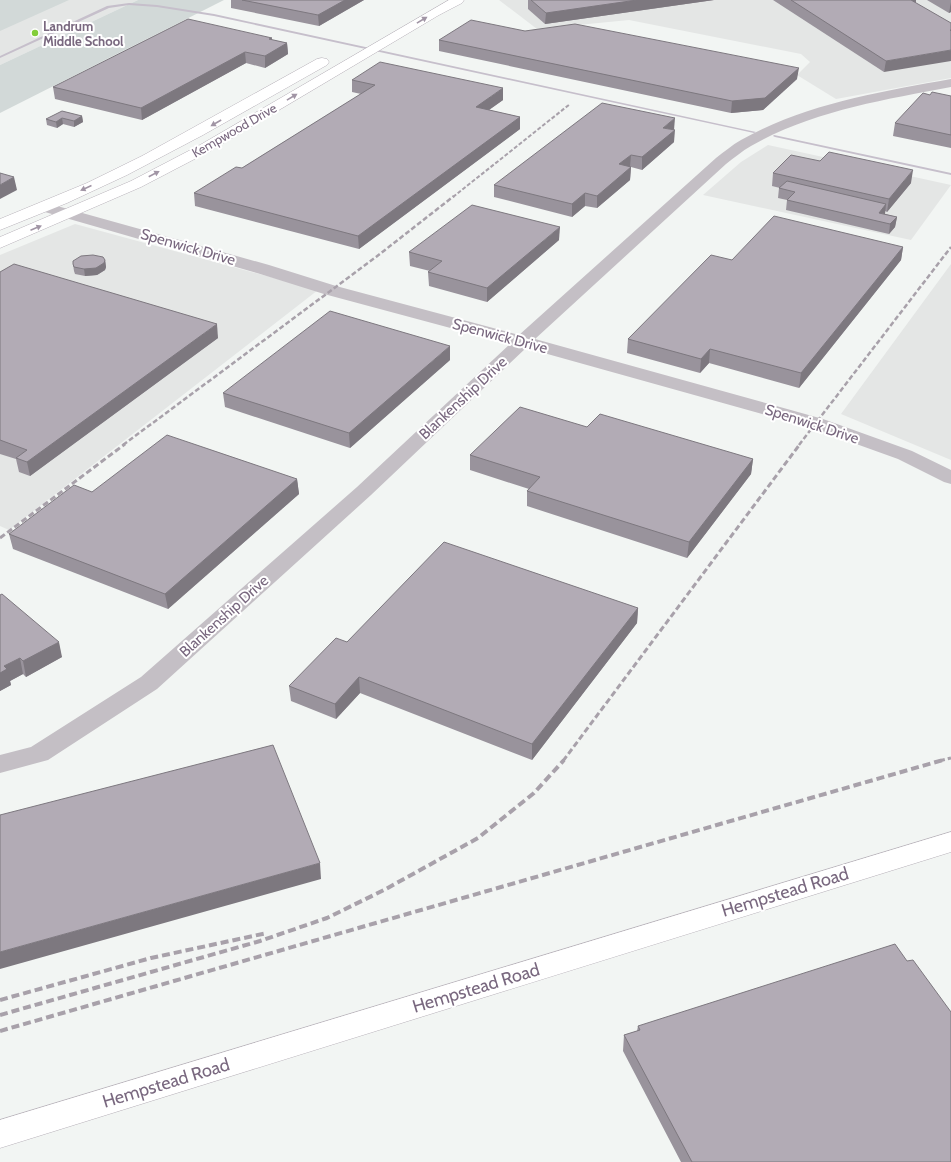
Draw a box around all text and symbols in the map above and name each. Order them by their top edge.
one-way arrow [416,16,428,23]
place label: Landrum Middle School [43,18,124,49]
marker: Landrum Middle School [30,28,40,38]
one-way arrow [286,93,298,100]
street label: Kempwood Drive [189,99,279,161]
one-way arrow [210,119,222,126]
one-way arrow [149,171,160,178]
one-way arrow [81,185,92,191]
one-way arrow [30,225,41,231]
street label: Spenwick Drive [139,225,238,269]
street label: Spenwick Drive [451,315,550,357]
street label: Blankenship Drive [415,353,511,443]
street label: Spenwick Drive [763,400,861,448]
street label: Blankenship Drive [176,571,272,661]
street label: Hempstead Road [719,862,851,922]
street label: Hempstead Road [410,958,542,1018]
street label: Hempstead Road [100,1053,232,1113]

